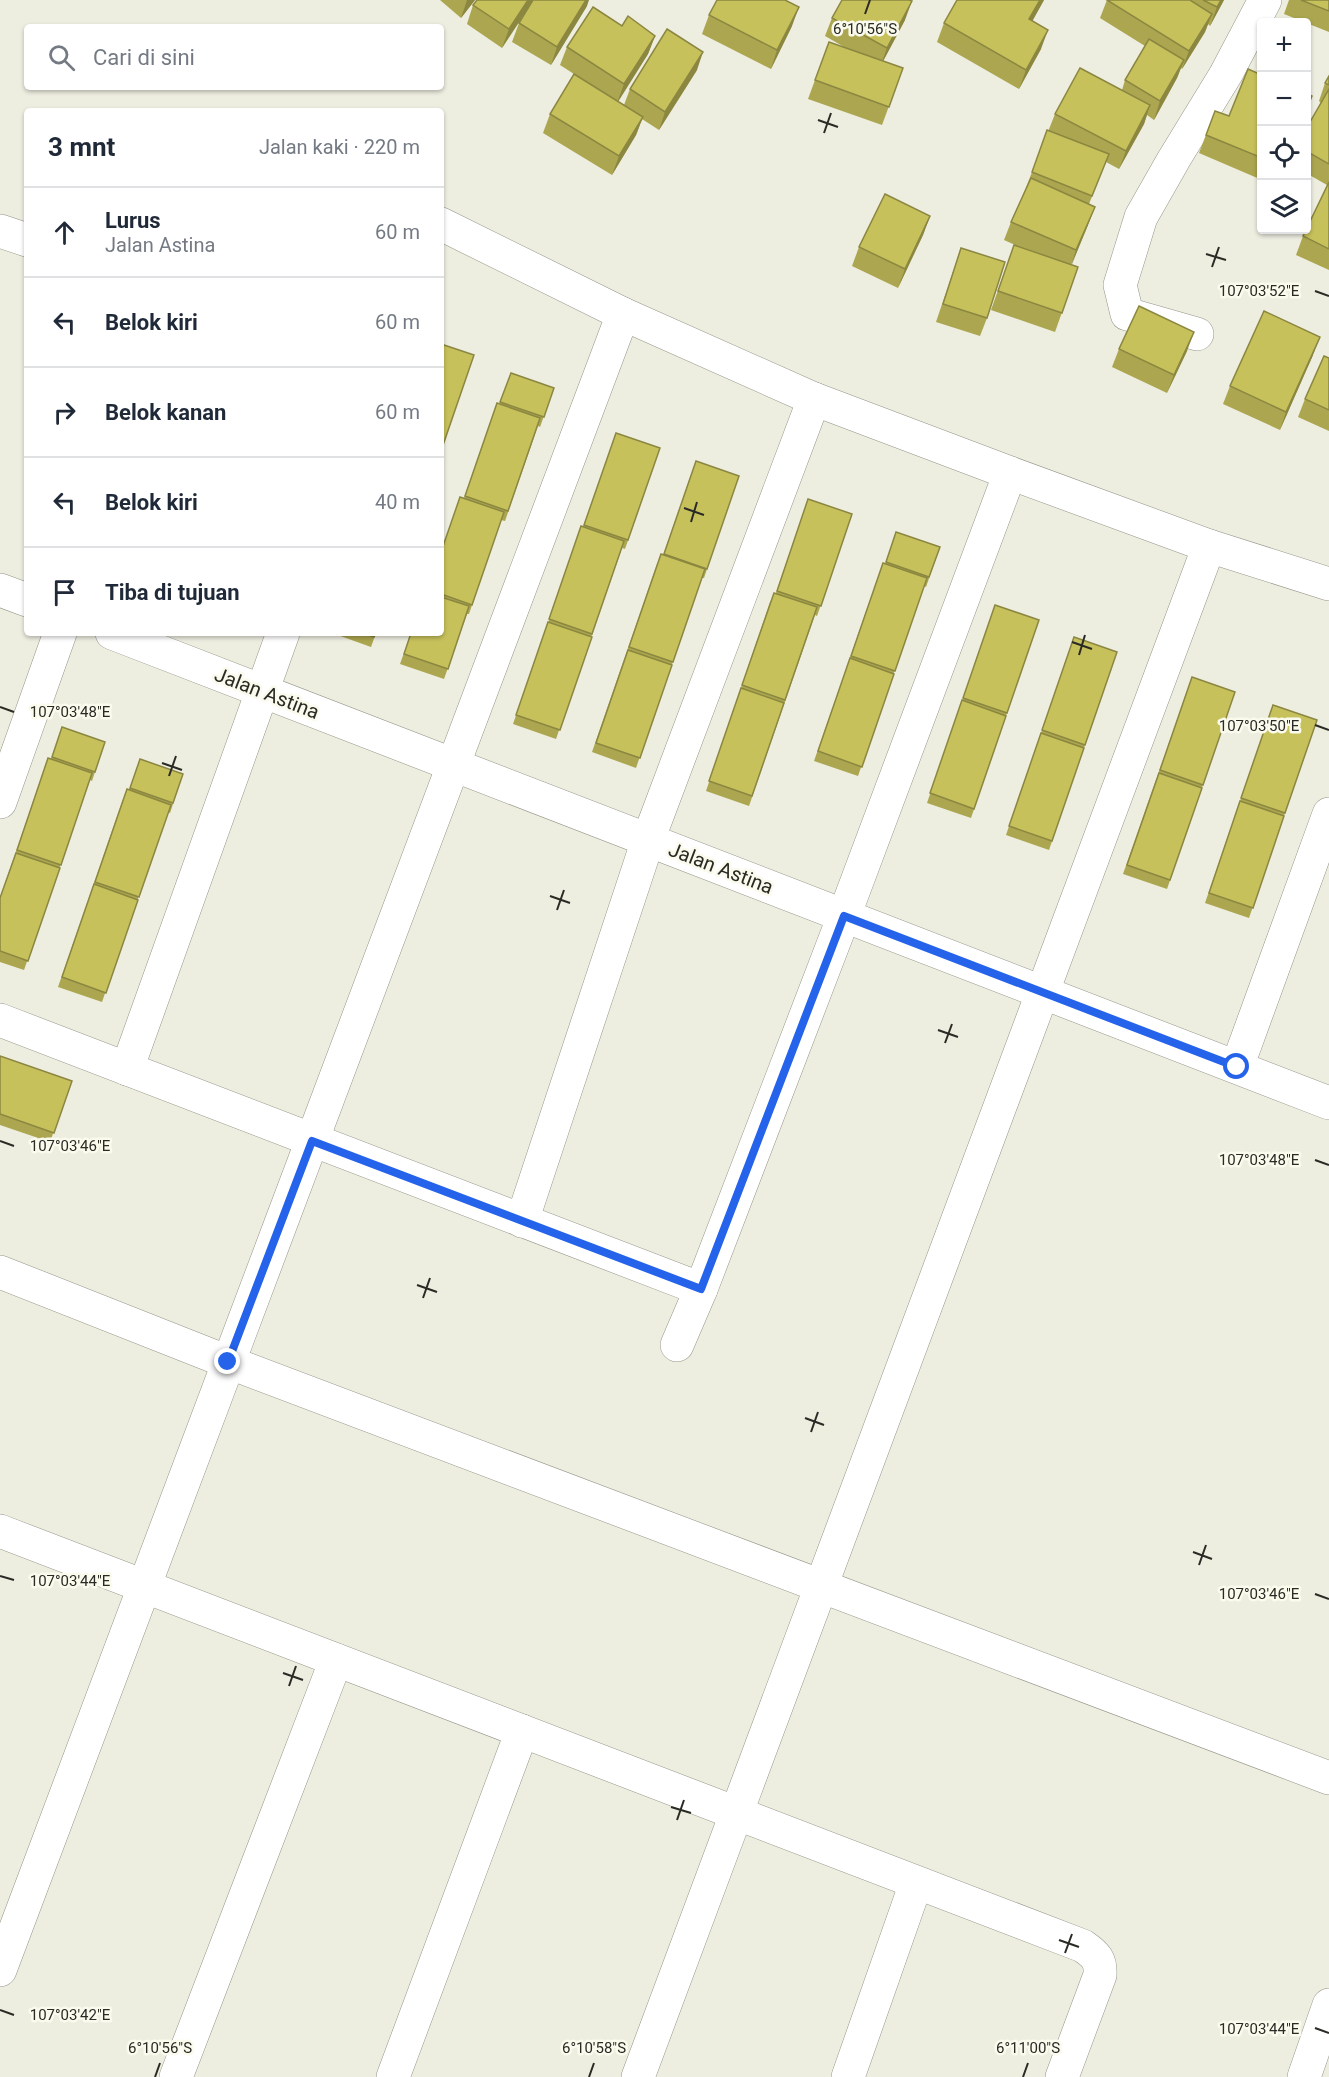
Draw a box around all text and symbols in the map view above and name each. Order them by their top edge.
map controls [1257,18,1311,234]
button: + [1257,18,1311,72]
text: 6°10'56"S [833,20,897,38]
search box [24,24,444,90]
icon: search [45,41,78,74]
text: Cari di sini [93,45,195,70]
button: − [1257,72,1311,126]
button: locate [1257,126,1311,180]
text: 3 mnt [48,132,115,162]
text: Jalan kaki · 220 m [259,135,420,159]
button: layers [1257,180,1311,234]
text: Lurus [105,208,161,233]
icon: ahead [48,216,81,249]
text: 60 m [375,220,420,244]
text: Jalan Astina [105,233,215,257]
text: 107°03'52"E [1219,282,1300,300]
icon: left [48,306,81,339]
text: Belok kiri [105,310,198,335]
text: 60 m [375,310,420,334]
icon: right [48,396,81,429]
text: Belok kanan [105,400,226,425]
text: 60 m [375,400,420,424]
icon: left [48,486,81,519]
text: Belok kiri [105,490,198,515]
text: 40 m [375,490,420,514]
icon: arrive [48,576,81,609]
text: Tiba di tujuan [105,580,240,605]
street label: Jalan Astina [211,662,323,724]
text: 107°03'48"E [30,703,111,721]
text: 107°03'50"E [1219,717,1300,735]
street label: Jalan Astina [665,837,777,899]
route start [1223,1053,1249,1079]
text: 107°03'46"E [30,1137,111,1155]
text: 107°03'48"E [1219,1151,1300,1169]
route end [214,1348,240,1374]
text: 107°03'44"E [30,1572,111,1590]
text: 107°03'46"E [1219,1585,1300,1603]
text: 107°03'42"E [30,2006,111,2024]
text: 107°03'44"E [1219,2020,1300,2038]
text: 6°10'56"S [128,2039,192,2057]
text: 6°10'58"S [562,2039,626,2057]
text: 6°11'00"S [996,2039,1060,2057]

